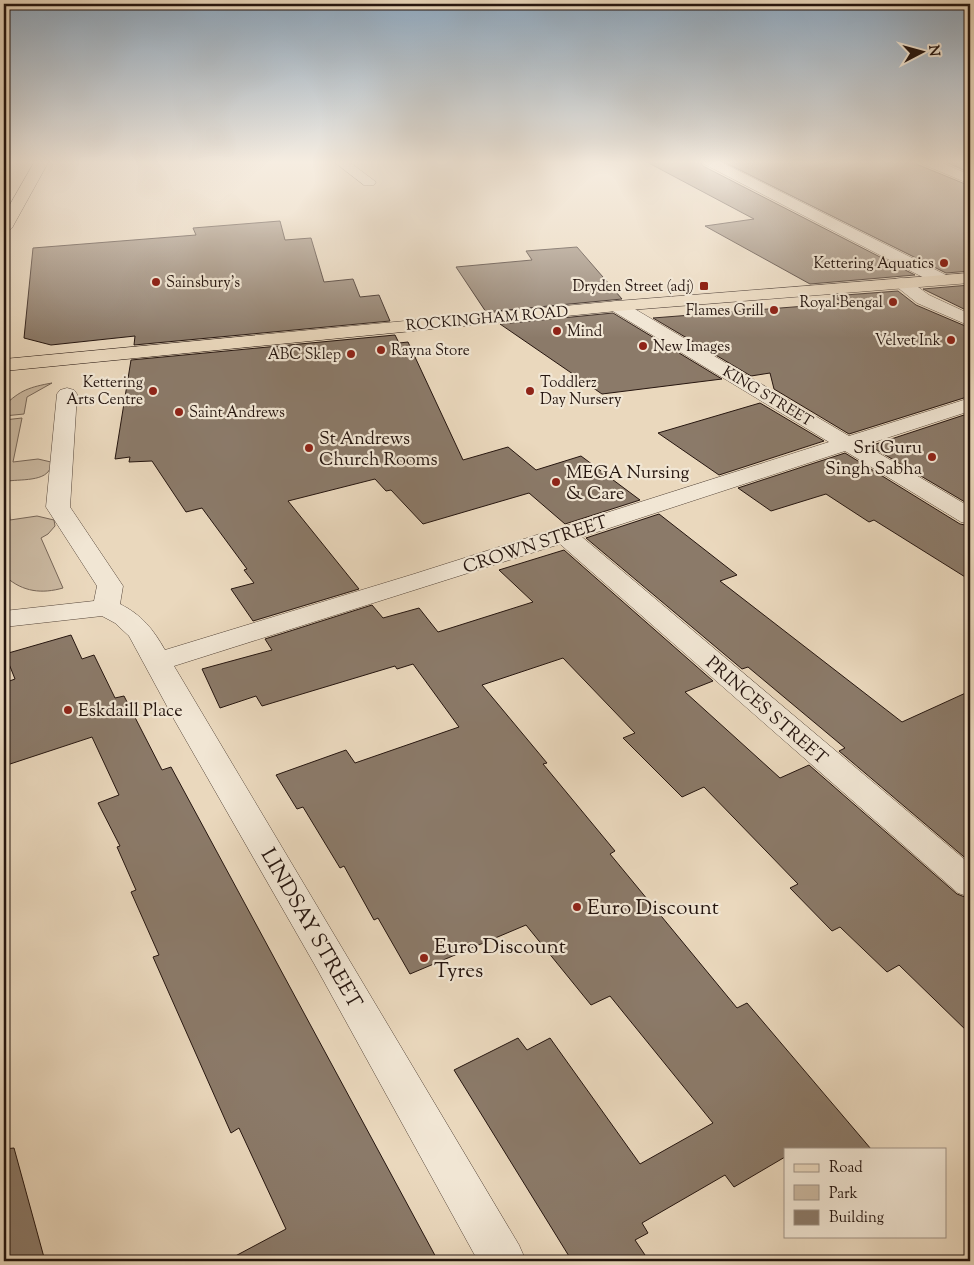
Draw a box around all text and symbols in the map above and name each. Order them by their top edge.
north arrow [896,28,946,78]
text: N [922,44,943,57]
place label: Kettering Aquatics [813,254,934,275]
marker: Kettering Aquatics [938,257,950,269]
place label: Sainsbury's [166,273,240,294]
marker: Sainsbury's [150,276,162,288]
place label: Dryden Street (adj) [572,277,694,298]
marker: Dryden Street (adj) [698,280,710,292]
place label: Royal Bengal [800,293,883,314]
marker: Royal Bengal [887,296,899,308]
place label: Flames Grill [686,301,764,322]
street label: ROCKINGHAM ROAD [405,302,569,337]
marker: Flames Grill [768,304,780,316]
place label: Mind [567,322,603,343]
marker: Mind [551,325,563,337]
place label: Velvet Ink [875,331,941,352]
marker: Velvet Ink [945,334,957,346]
place label: New Images [653,337,730,358]
marker: New Images [637,340,649,352]
place label: Rayna Store [391,341,470,362]
marker: Rayna Store [375,344,387,356]
place label: ABC Sklep [268,345,341,366]
marker: ABC Sklep [345,348,357,360]
street label: KING STREET [718,362,817,433]
place label: Kettering Arts Centre [66,373,143,411]
place label: Toddlerz Day Nursery [540,373,622,411]
marker: Kettering Arts Centre [147,385,159,397]
marker: Toddlerz Day Nursery [524,385,536,397]
place label: Saint Andrews [189,403,285,424]
marker: Saint Andrews [173,406,185,418]
place label: St Andrews Church Rooms [319,427,438,474]
place label: Sri Guru Singh Sabha [825,436,922,483]
marker: St Andrews Church Rooms [303,442,315,454]
marker: Sri Guru Singh Sabha [926,451,938,463]
place label: MEGA Nursing & Care [566,461,690,508]
marker: MEGA Nursing & Care [550,476,562,488]
street label: CROWN STREET [460,510,612,582]
street label: PRINCES STREET [699,651,833,772]
place label: Eskdaill Place [78,699,183,725]
marker: Eskdaill Place [62,704,74,716]
street label: LINDSAY STREET [252,843,369,1015]
place label: Euro Discount [587,894,719,924]
marker: Euro Discount [571,901,583,913]
place label: Euro Discount Tyres [434,933,566,987]
marker: Euro Discount Tyres [418,952,430,964]
legend [784,1148,946,1238]
text: Road [829,1158,863,1179]
text: Park [829,1184,858,1205]
text: Building [829,1208,884,1229]

